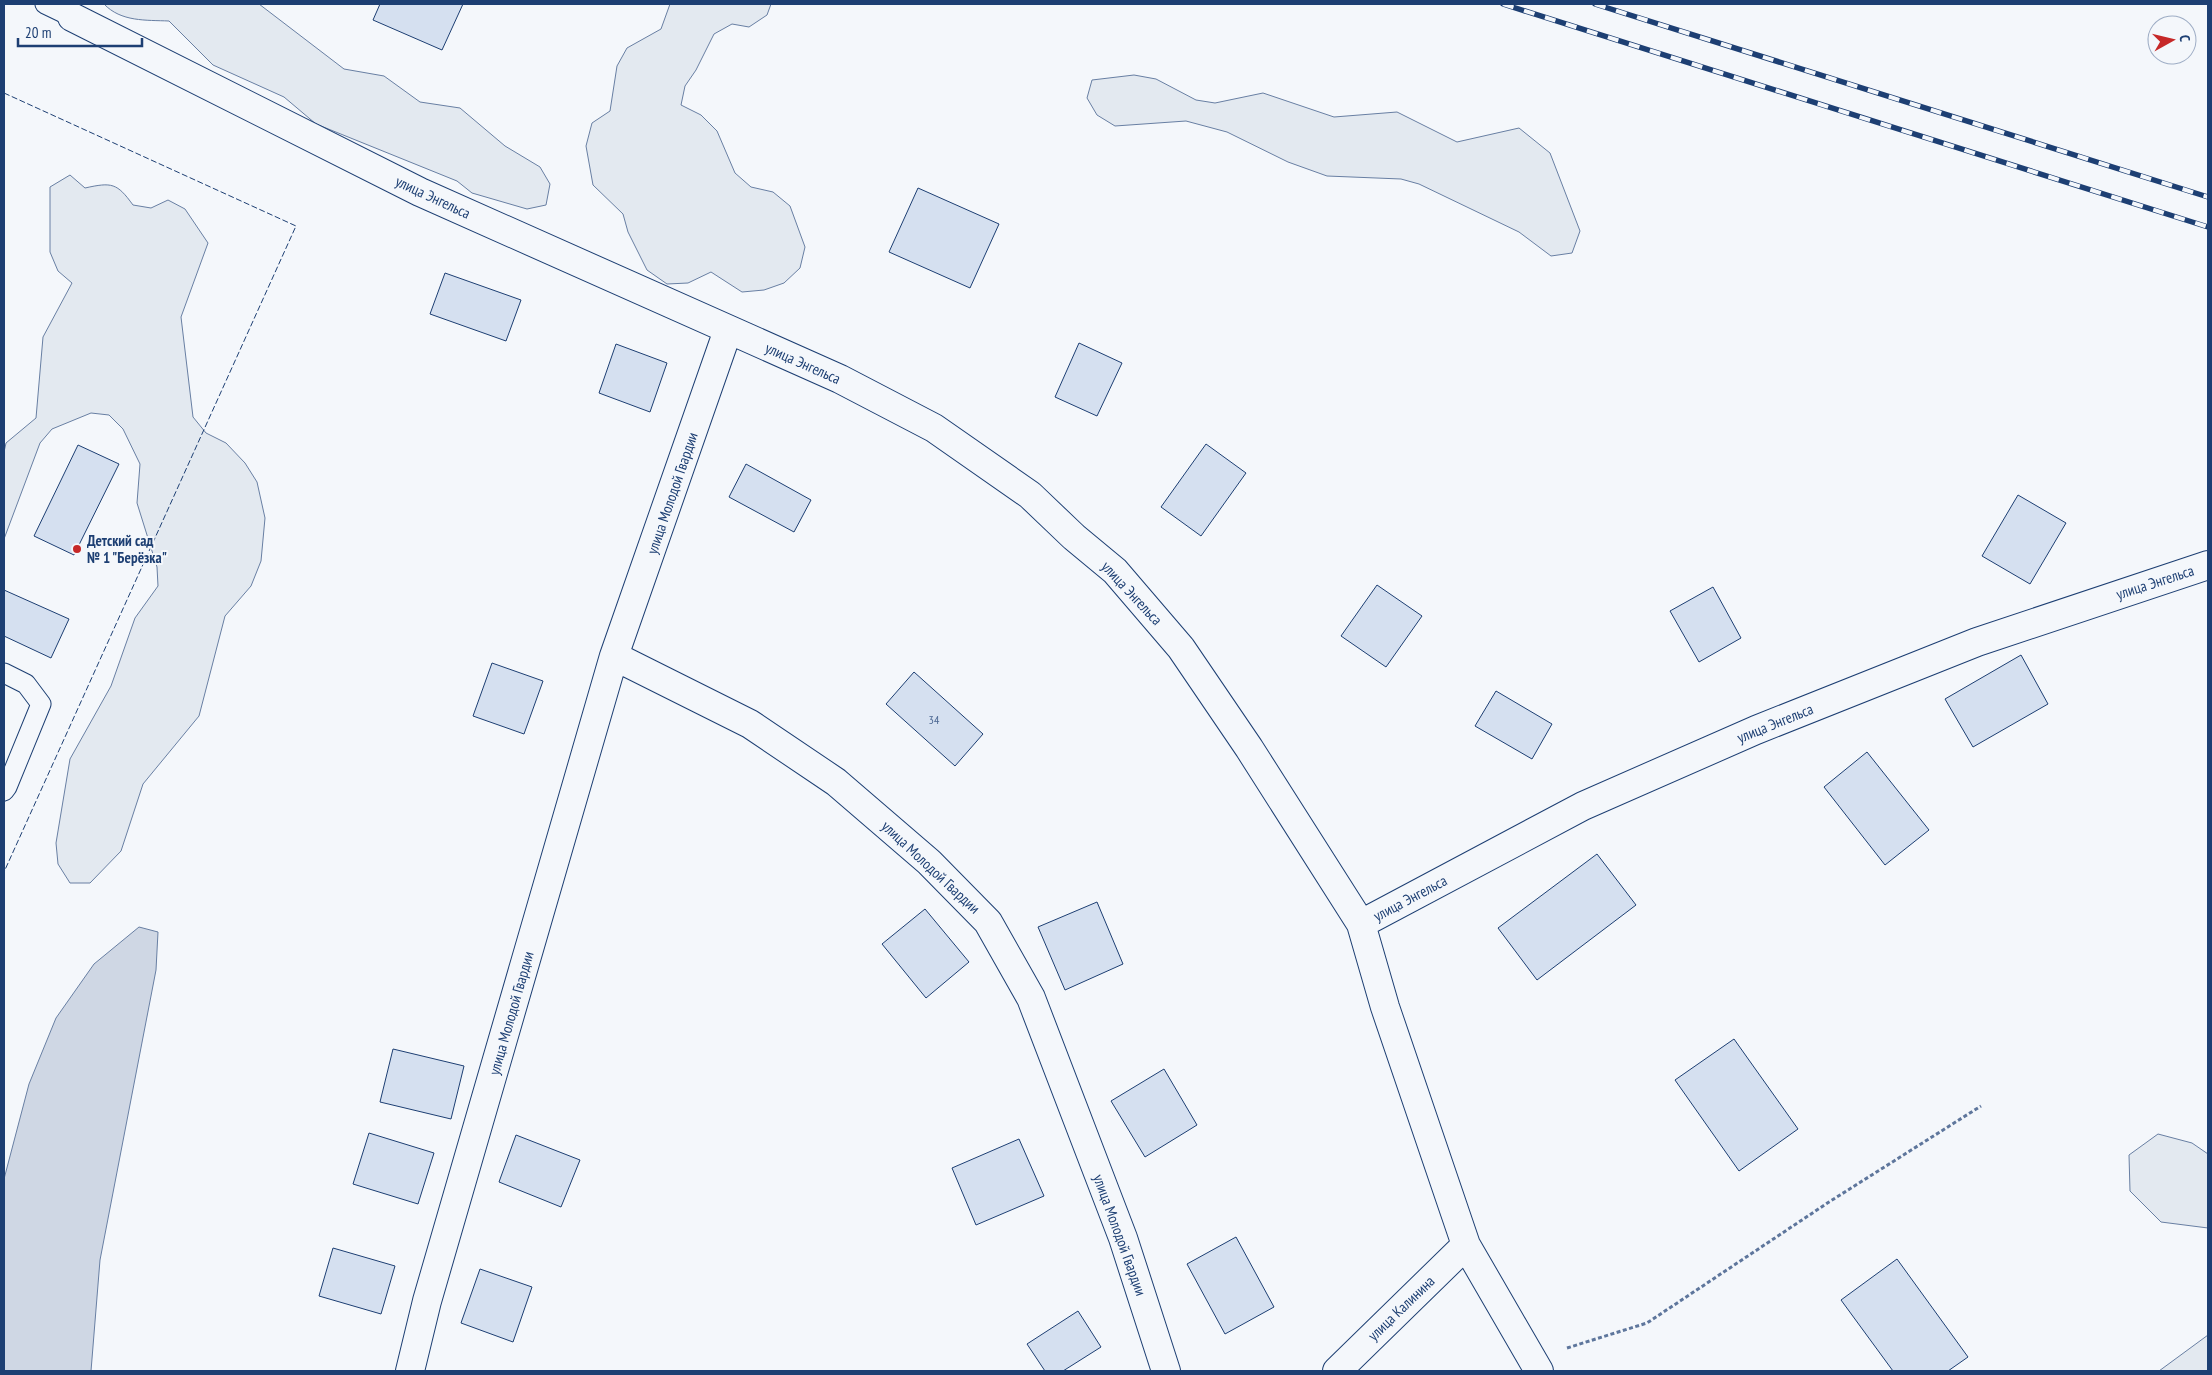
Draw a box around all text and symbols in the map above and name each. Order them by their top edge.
scale bar [18,15,141,47]
north arrow [2147,15,2197,65]
text: 20 m [25,23,51,42]
text: С [2176,34,2194,43]
street label: улица Энгельса [392,171,474,223]
street label: улица Энгельса [762,338,844,388]
street label: улица Молодой Гвардии [642,430,702,556]
place label: Детский сад № 1 "Берёзка" [87,531,167,567]
marker: Детский сад № 1 "Берёзка" [71,543,83,555]
street label: улица Энгельса [1098,557,1166,629]
street label: улица Энгельса [2114,561,2196,603]
street label: улица Энгельса [1734,699,1816,747]
house number: 34 [929,712,940,727]
street label: улица Молодой Гвардии [878,816,984,918]
street label: улица Энгельса [1370,871,1450,925]
street label: улица Молодой Гвардии [484,949,538,1077]
street label: улица Молодой Гвардии [1089,1172,1151,1298]
street label: улица Калинина [1364,1271,1438,1345]

